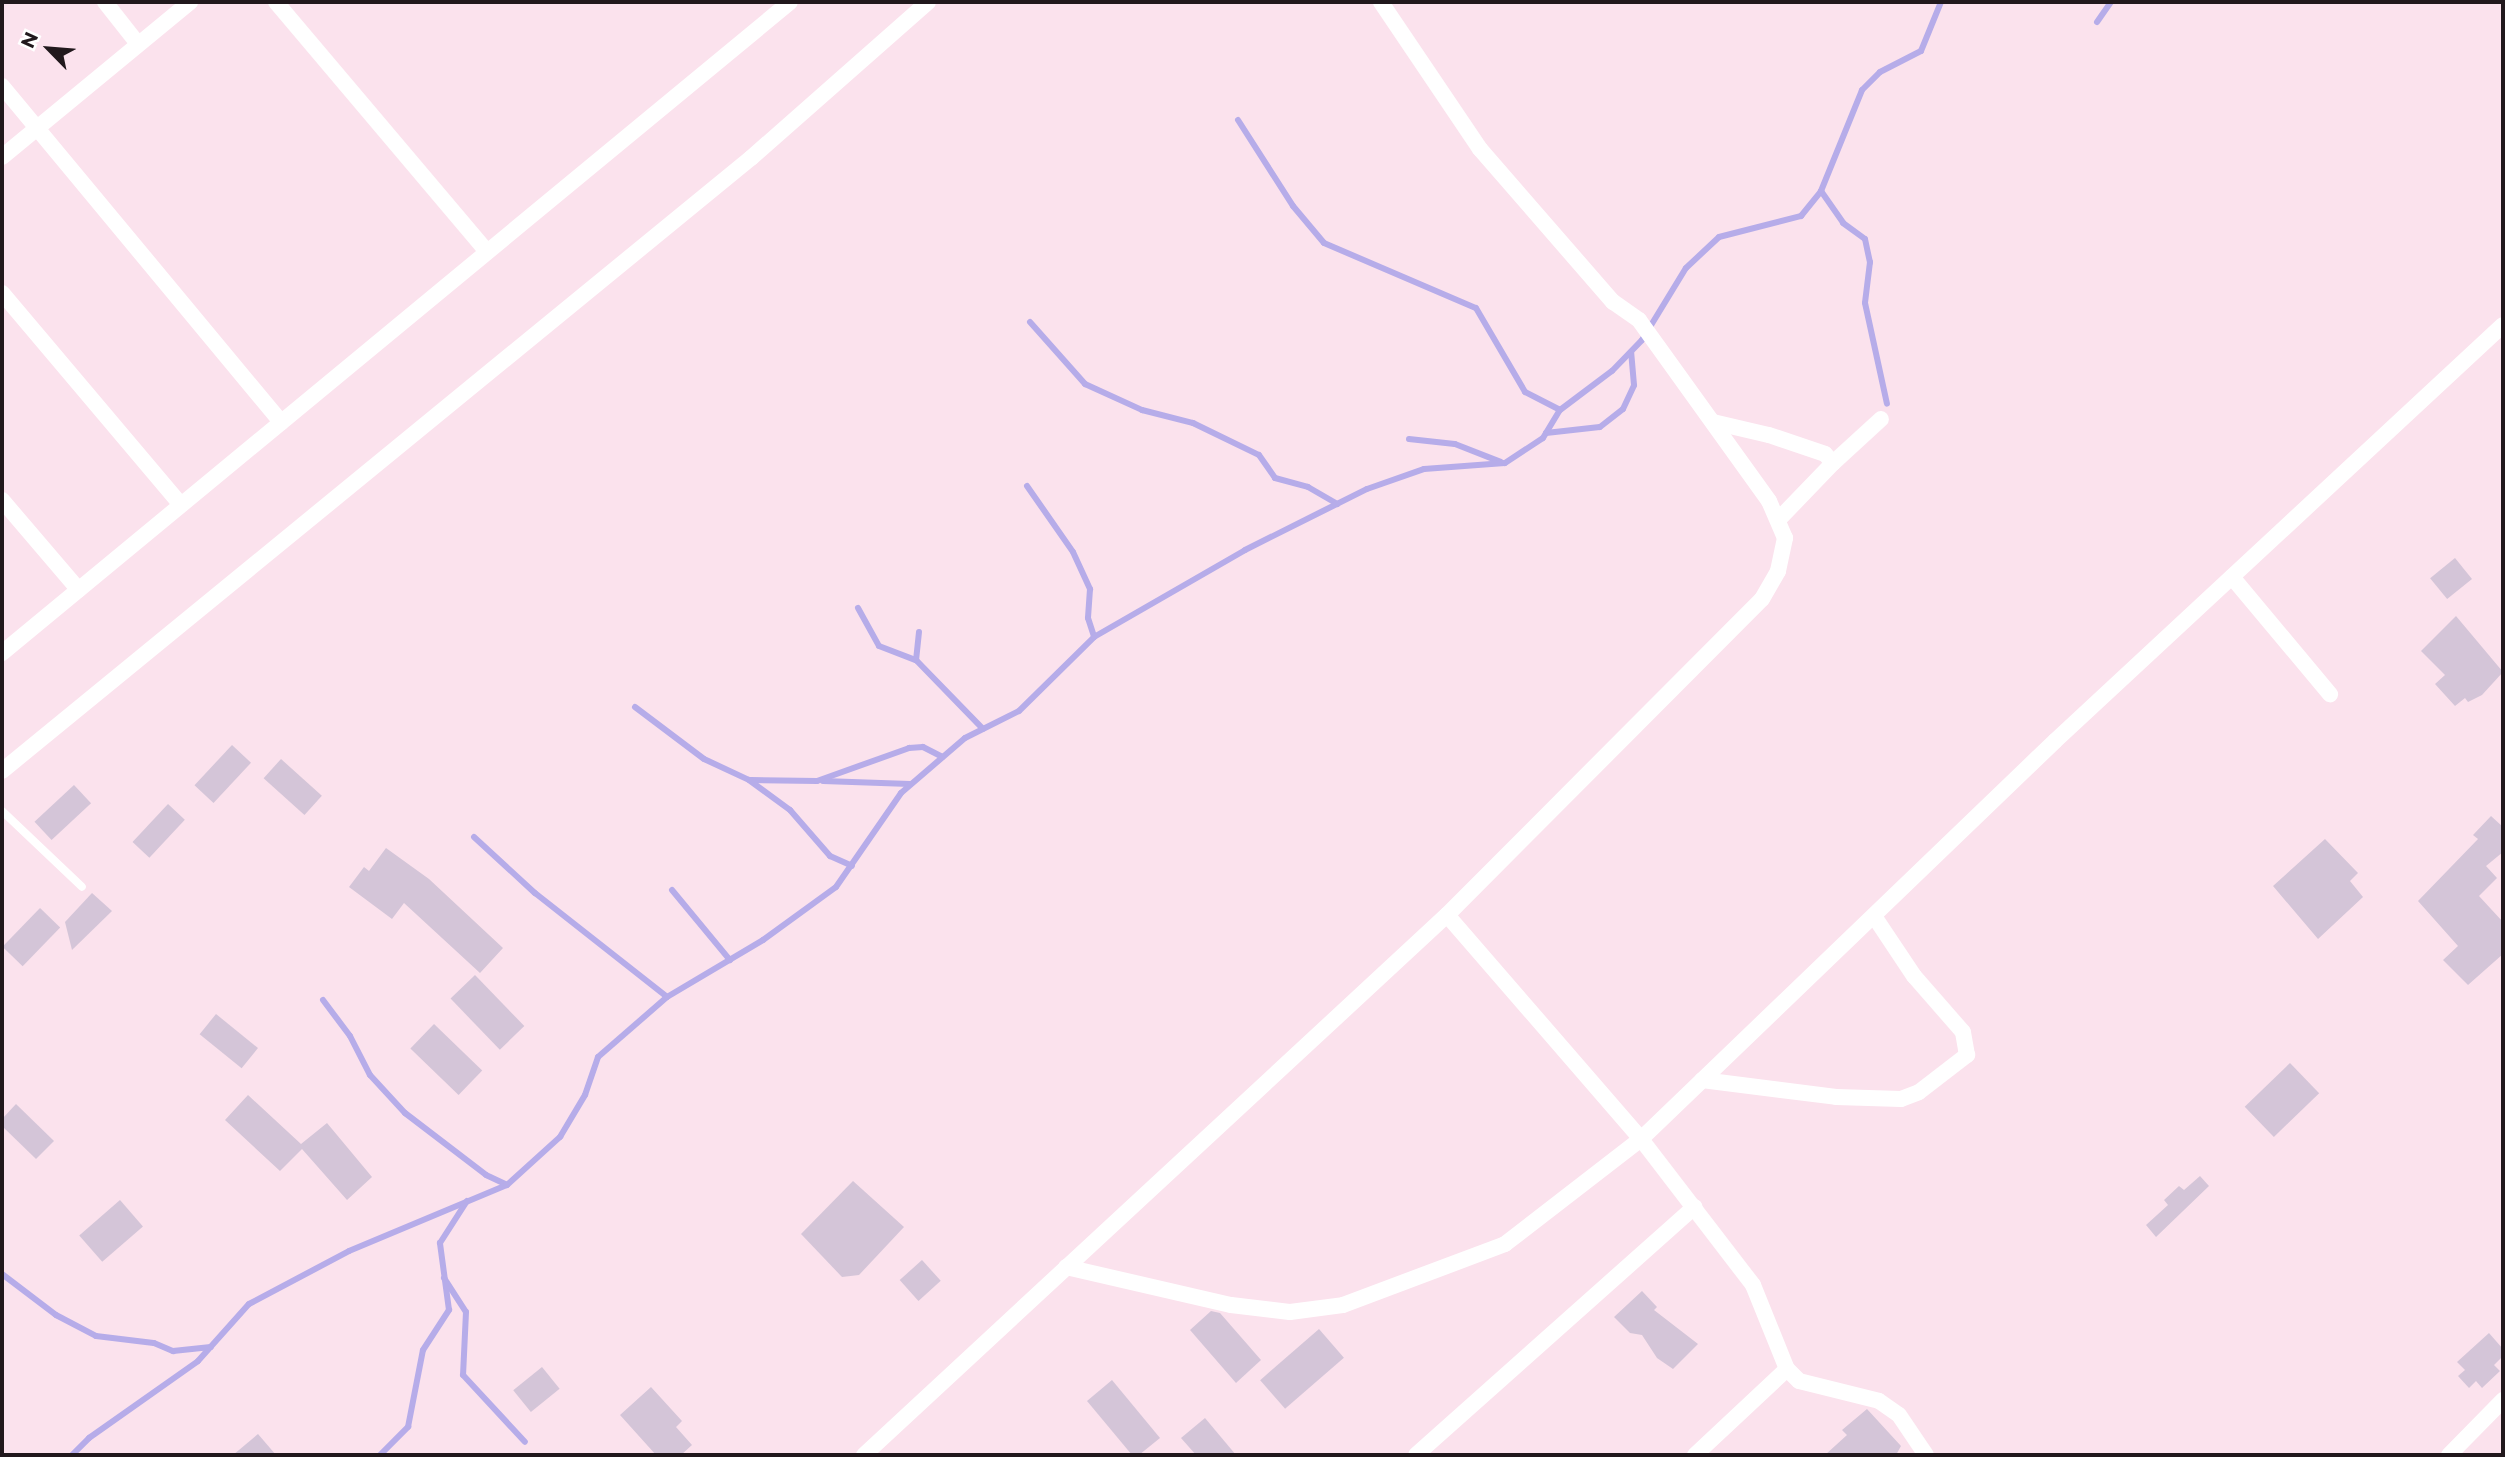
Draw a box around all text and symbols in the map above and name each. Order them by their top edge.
north arrow [14,14,84,84]
text: N [16,28,43,52]

